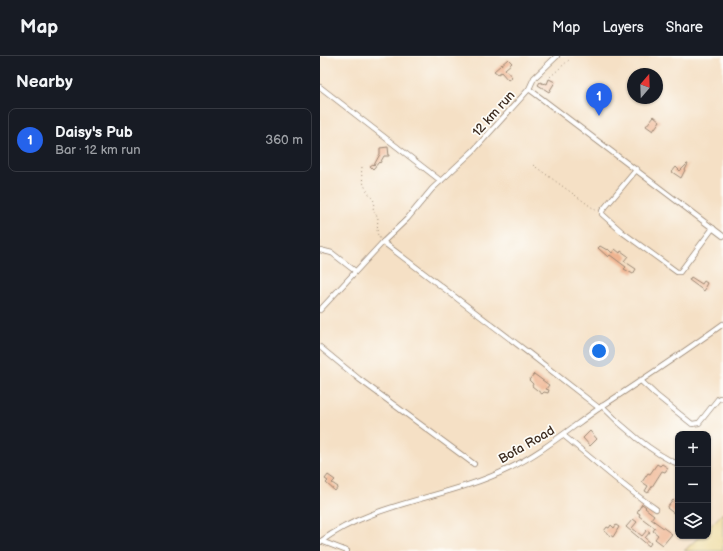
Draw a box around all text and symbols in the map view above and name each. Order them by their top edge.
text: Map [20,16,58,39]
text: Map [552,19,580,36]
text: Layers [602,19,644,36]
text: Share [666,19,703,36]
north arrow [627,68,663,104]
text: Nearby [16,72,73,92]
pin: 1 [586,83,612,116]
street label: 12 km run [469,87,518,140]
text: Daisy's Pub [55,123,133,142]
text: 1 [27,132,33,148]
text: 360 m [265,132,303,148]
text: Bar · 12 km run [55,142,141,158]
your location [589,341,609,361]
street label: Bofa Road [496,422,557,467]
map controls [675,431,711,539]
button: + [675,431,711,467]
button: − [675,467,711,503]
button: layers [675,503,711,539]

